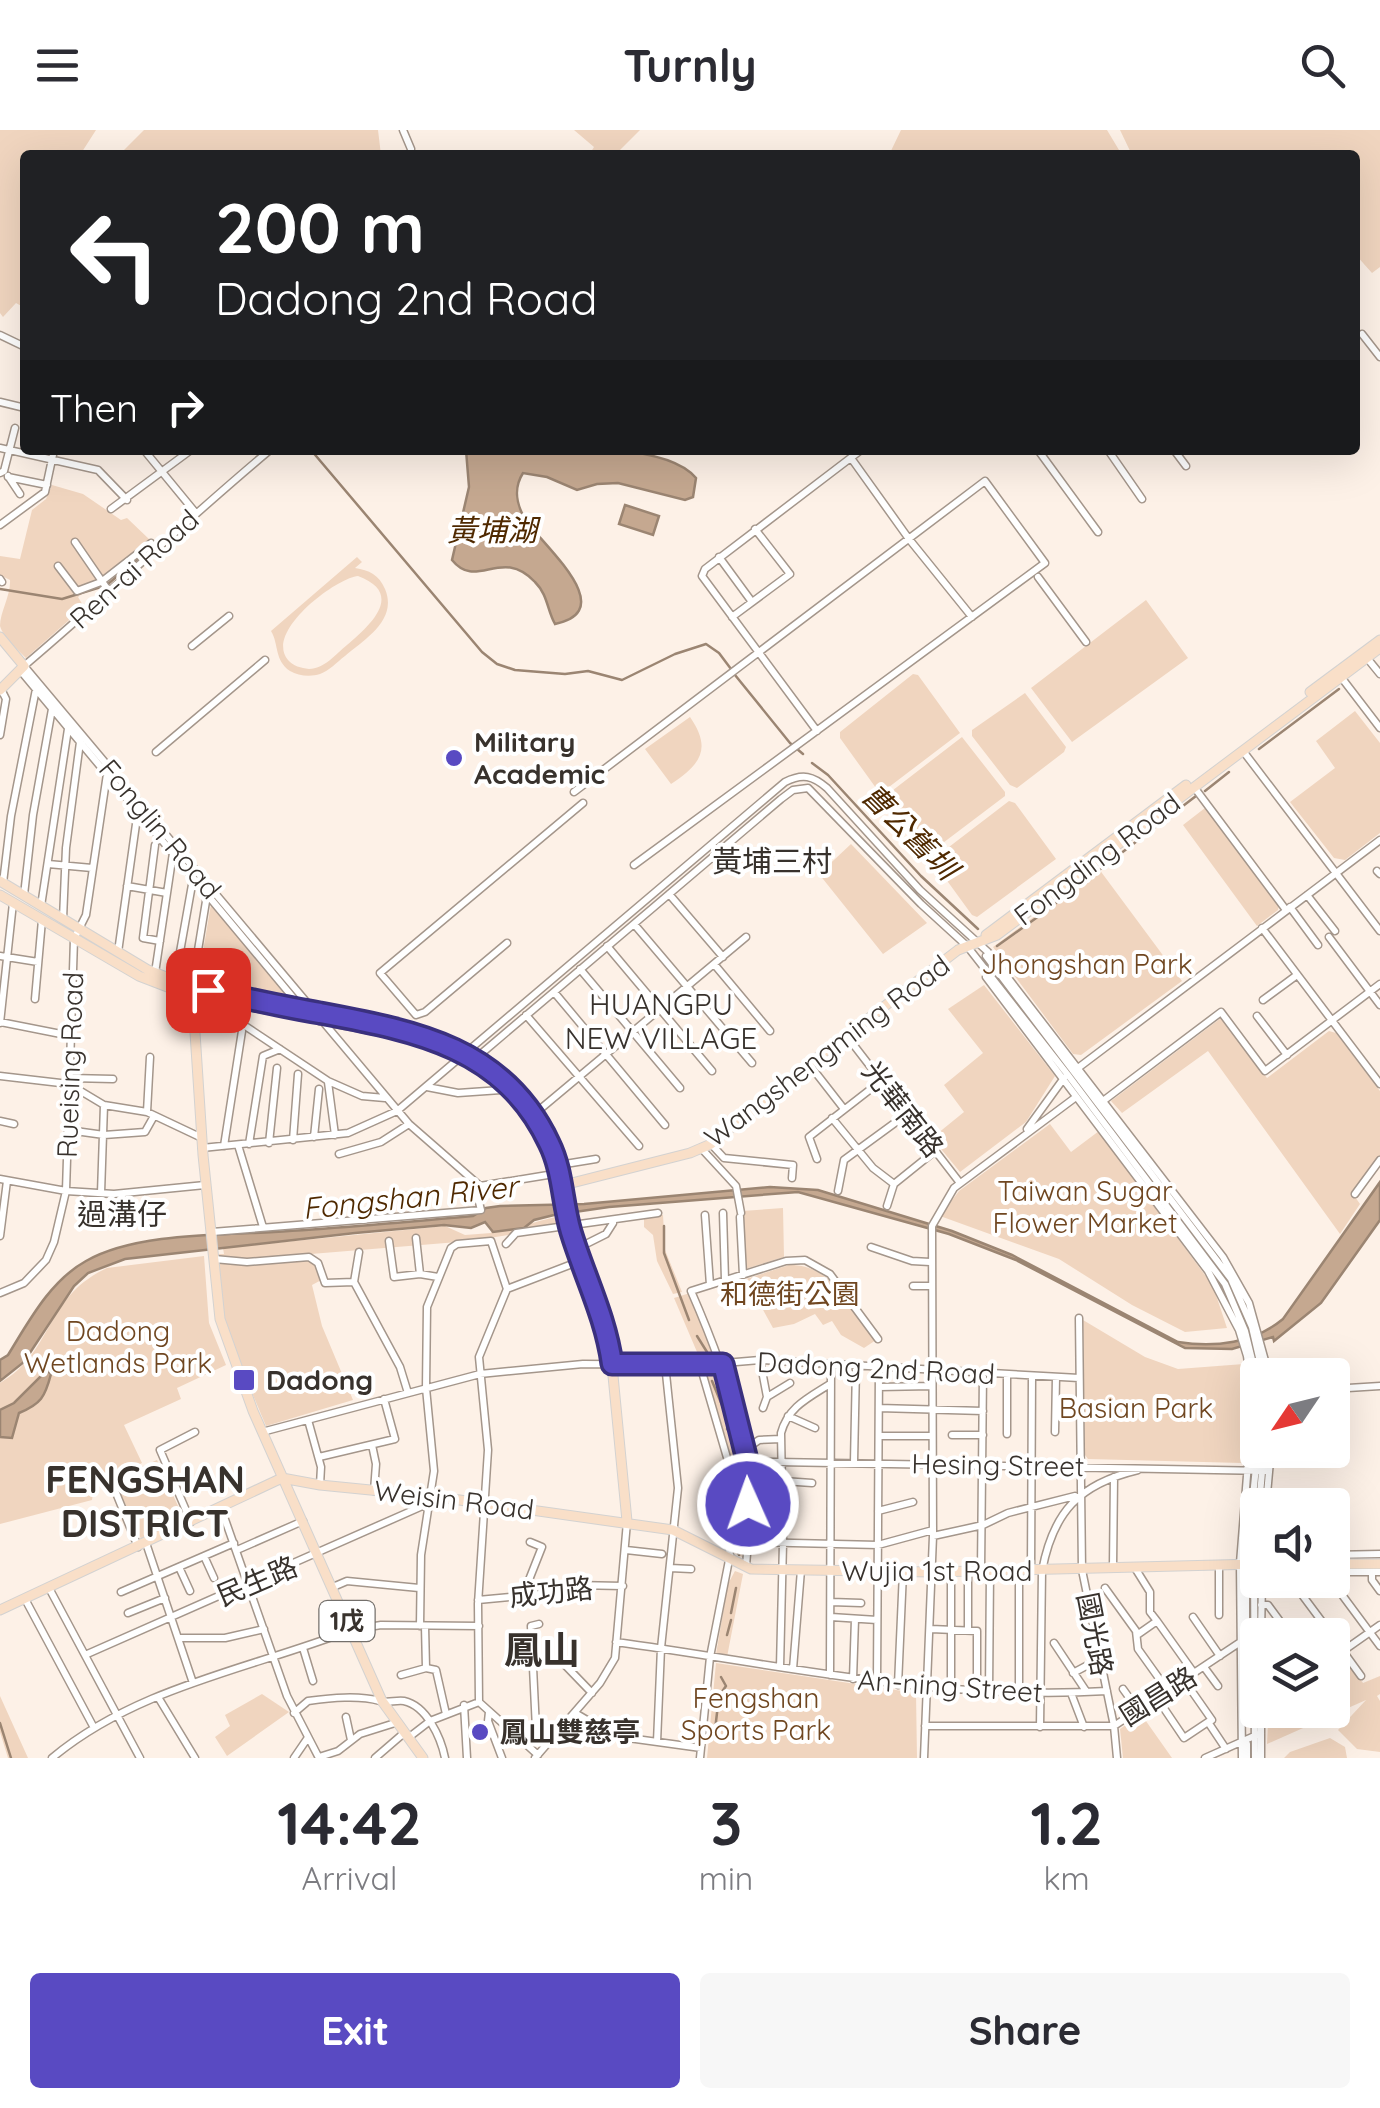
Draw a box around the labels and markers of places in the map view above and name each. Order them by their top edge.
place label: Military Academic [474,724,605,791]
marker: Military Academic [443,747,465,769]
pin [166,948,251,1033]
place label: Dadong [266,1362,373,1397]
marker: Dadong [231,1367,257,1393]
place label: 鳳山雙慈亭 [500,1714,640,1749]
marker: 鳳山雙慈亭 [469,1721,491,1743]

